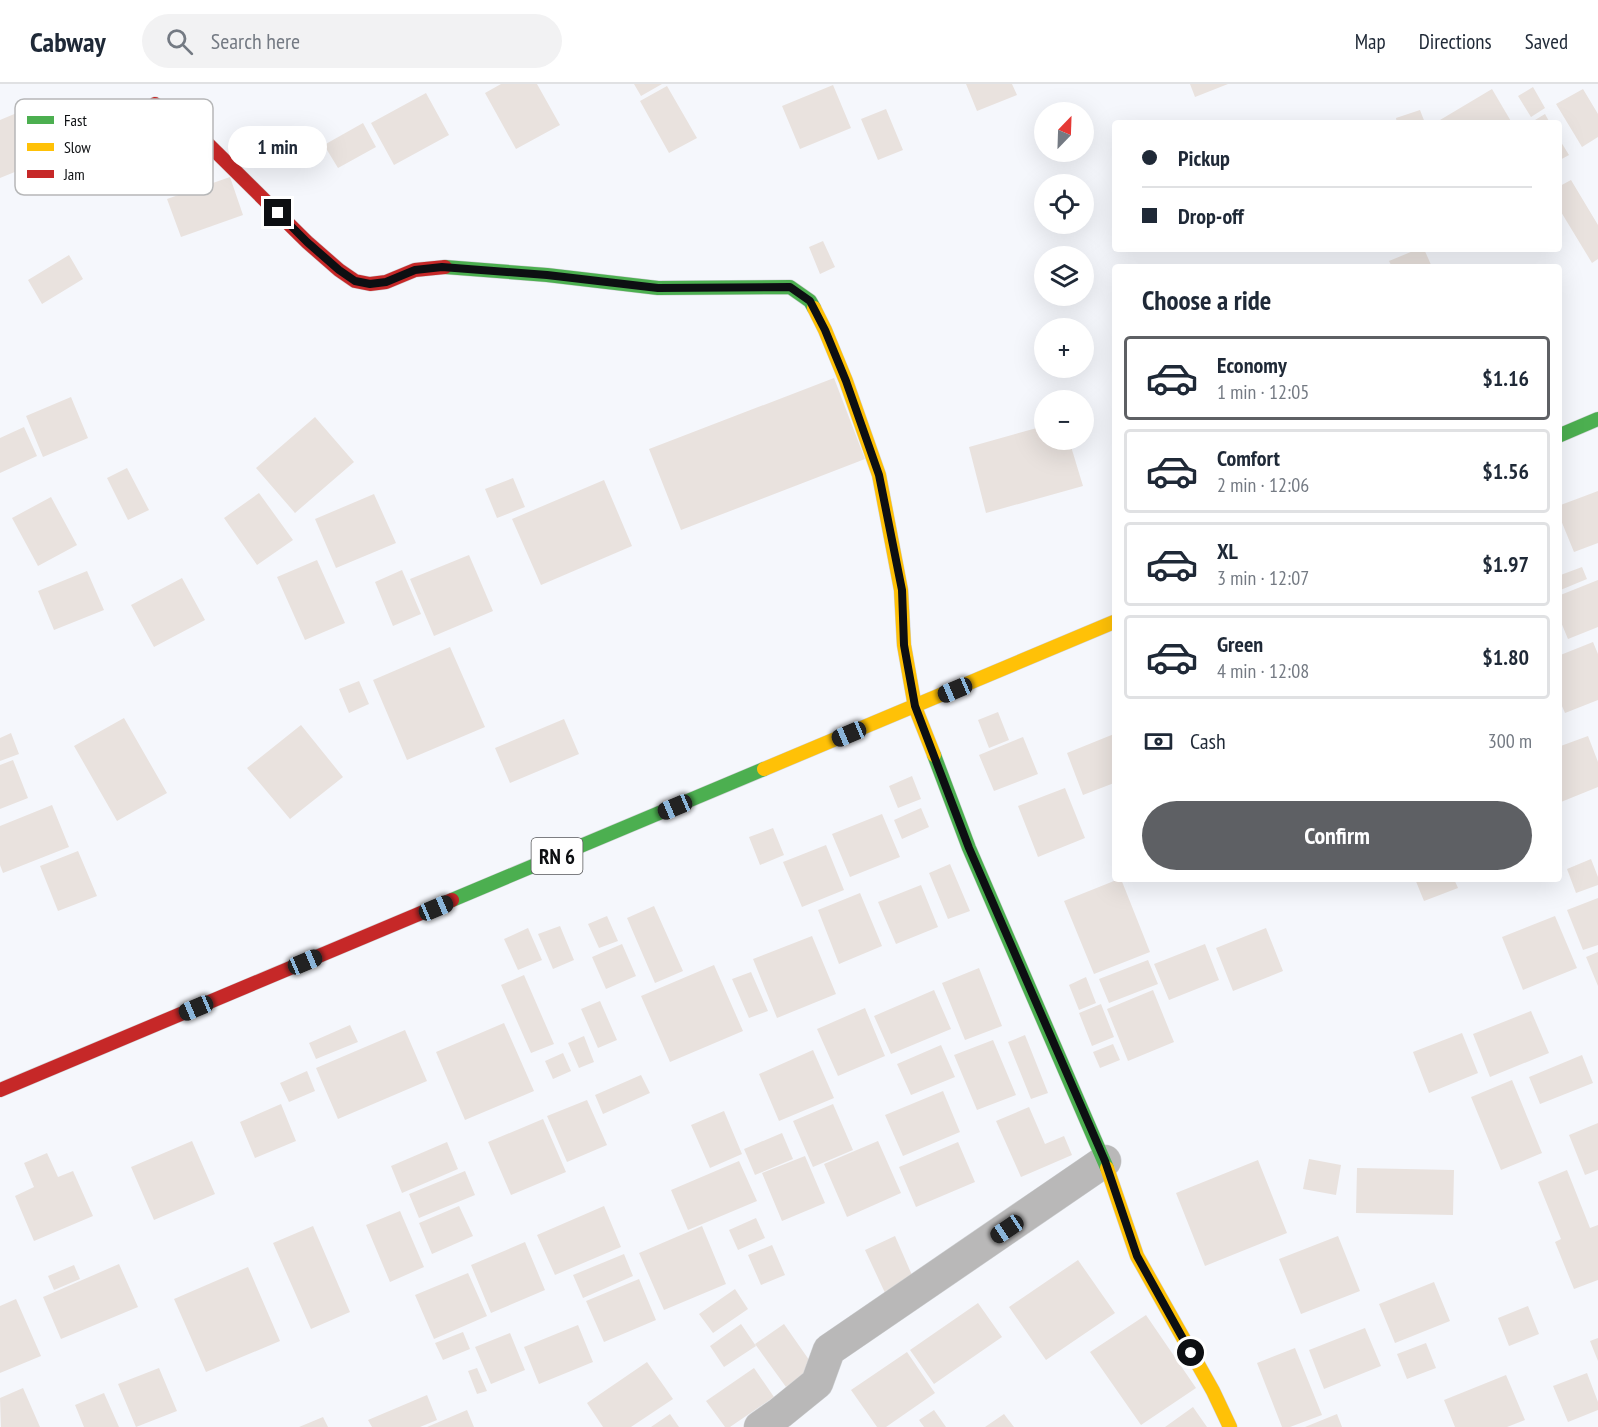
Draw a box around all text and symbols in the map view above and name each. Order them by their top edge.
search box [142,14,562,68]
text: Cabway [30,23,106,60]
icon: search [163,25,196,58]
text: Search here [211,27,300,55]
text: Map [1355,28,1386,55]
text: Directions [1419,28,1492,55]
text: Saved [1525,28,1568,55]
legend [15,99,213,195]
north arrow [1034,102,1094,162]
map controls [1034,102,1094,450]
text: Fast [64,110,87,130]
callout: 1 min [228,126,328,168]
text: 1 min [257,134,298,160]
text: Slow [64,137,91,157]
text: Pickup [1178,144,1230,172]
text: Jam [63,164,85,184]
button: locate [1034,174,1094,234]
route end [264,199,291,226]
text: Drop-off [1178,202,1244,230]
button: layers [1034,246,1094,306]
text: Choose a ride [1142,283,1271,317]
button: + [1034,318,1094,378]
icon: car [1145,351,1199,405]
text: Economy [1217,351,1287,379]
text: $1.16 [1482,364,1529,392]
text: 1 min · 12:05 [1217,379,1309,405]
button: − [1034,390,1094,450]
icon: car [1145,444,1199,498]
text: Comfort [1217,444,1280,472]
text: $1.56 [1482,457,1529,485]
text: 2 min · 12:06 [1217,472,1309,498]
icon: car [1145,537,1199,591]
text: XL [1217,537,1238,565]
text: $1.97 [1482,550,1529,578]
text: 3 min · 12:07 [1217,565,1309,591]
icon: car [1145,630,1199,684]
text: Green [1217,630,1263,658]
text: $1.80 [1482,643,1529,671]
text: 4 min · 12:08 [1217,658,1309,684]
car [935,675,975,705]
car [829,719,869,749]
icon: cash [1142,725,1175,758]
text: Cash [1190,727,1226,755]
text: 300 m [1488,728,1532,754]
car [655,792,695,822]
button: Confirm [1142,801,1532,870]
road number: RN 6 [532,838,582,874]
car [416,893,456,923]
car [285,947,325,977]
car [176,993,216,1023]
car [987,1211,1027,1247]
route start [1177,1339,1204,1366]

